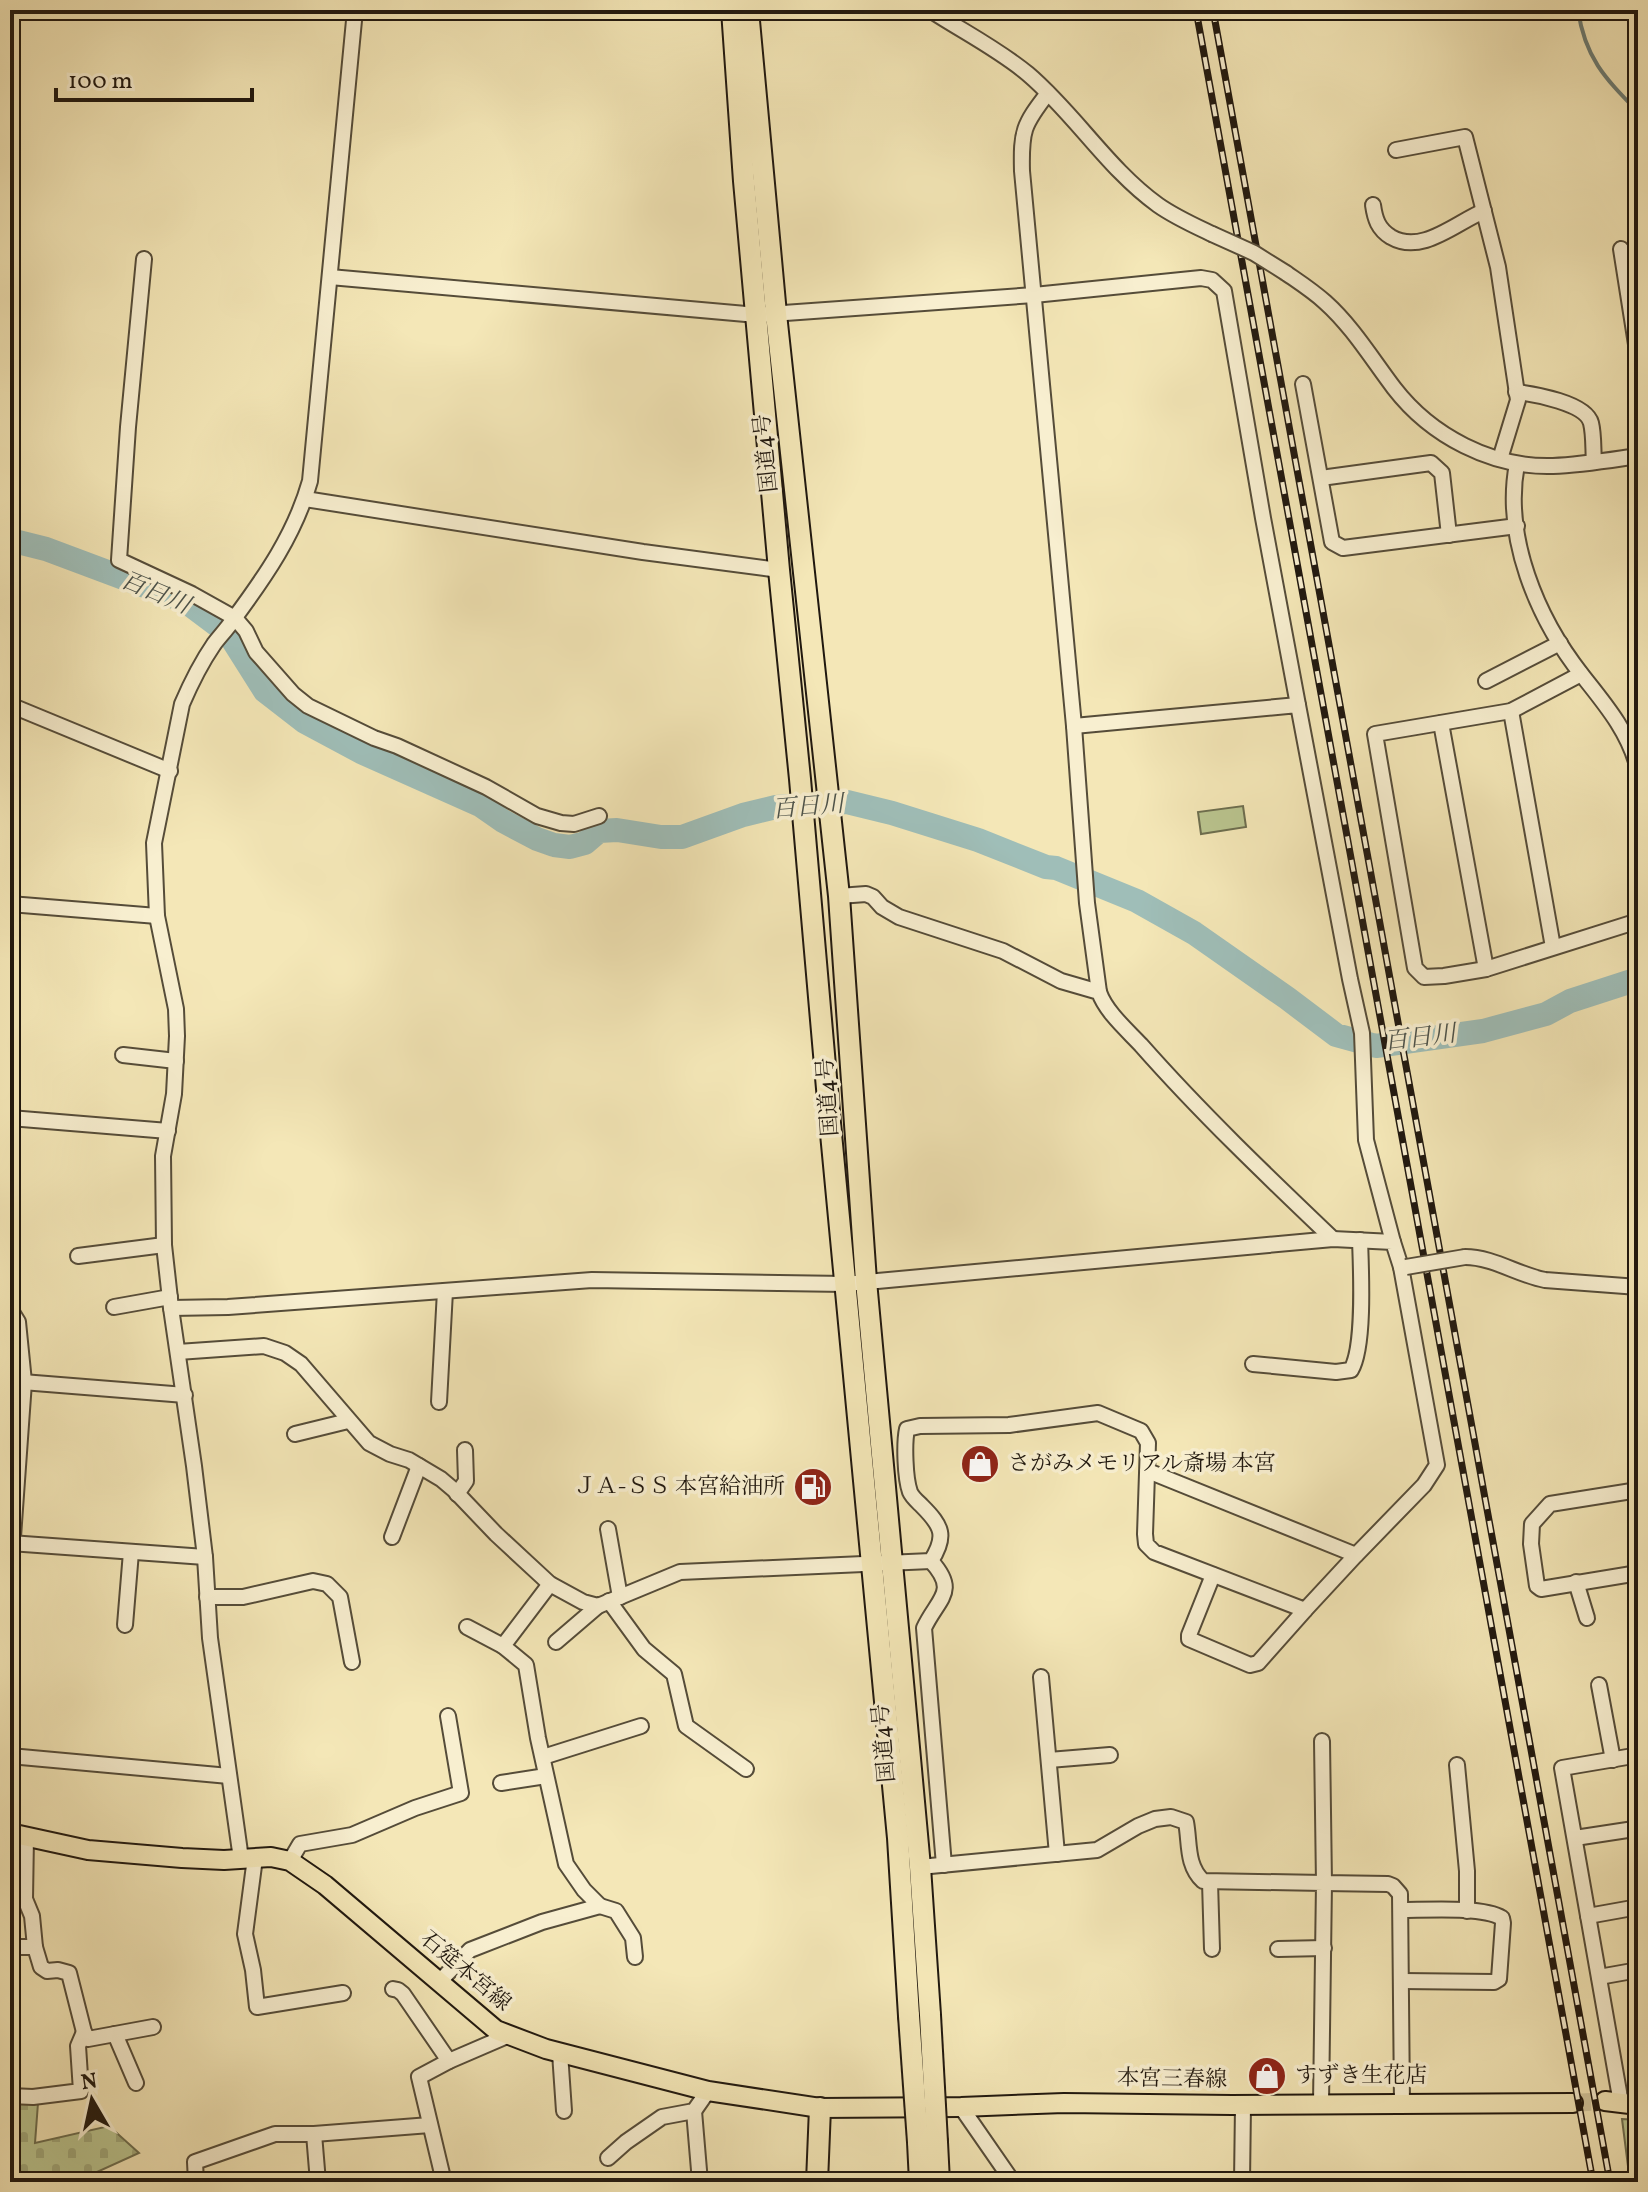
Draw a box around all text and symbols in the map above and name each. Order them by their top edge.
scale bar [56,52,252,102]
text: 100 m [68,65,133,99]
street label: 国道4号 [747,412,787,494]
water label: 百日川 [115,564,198,625]
water label: 百日川 [771,788,848,828]
water label: 百日川 [1382,1017,1461,1060]
street label: 国道4号 [811,1056,847,1138]
shop icon: さがみメモリアル斎場 本宮 [959,1443,1001,1485]
place label: さがみメモリアル斎場 本宮 [1008,1449,1276,1480]
fuel station icon: ＪＡ-ＳＳ 本宮給油所 [792,1466,834,1508]
place label: ＪＡ-ＳＳ 本宮給油所 [573,1472,785,1503]
street label: 国道4号 [866,1702,904,1784]
street label: 石筵本宮線 [413,1925,517,2019]
shop icon: すずき生花店 [1246,2055,1288,2097]
north arrow [52,2060,132,2140]
place label: すずき生花店 [1295,2061,1427,2092]
street label: 本宮三春線 [1117,2064,1227,2096]
text: N [79,2066,100,2099]

